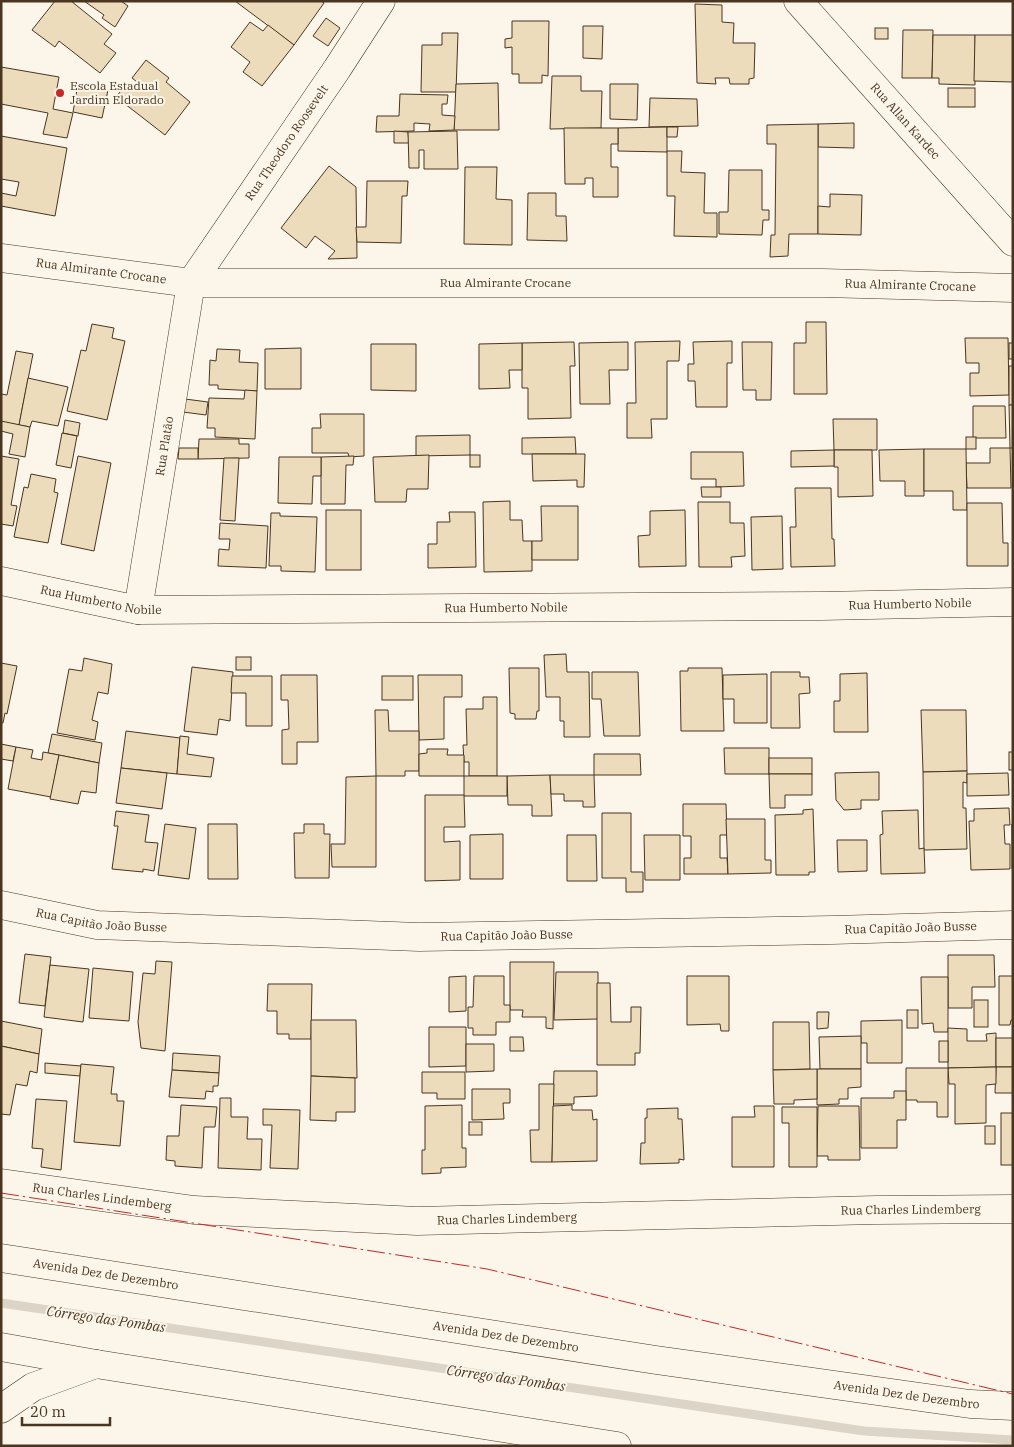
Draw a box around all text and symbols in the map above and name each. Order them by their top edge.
place label: Escola Estadual Jardim Eldorado [70,78,164,107]
street label: Rua Allan Kardec [868,80,944,162]
street label: Rua Theodoro Roosevelt [241,82,331,203]
marker: Escola Estadual Jardim Eldorado [54,87,66,99]
street label: Rua Almirante Crocane [35,255,167,287]
street label: Rua Almirante Crocane [440,275,571,290]
street label: Rua Almirante Crocane [844,276,976,294]
street label: Rua Platão [152,415,176,477]
street label: Rua Humberto Nobile [39,582,162,617]
street label: Rua Humberto Nobile [848,595,972,612]
street label: Rua Humberto Nobile [444,599,568,615]
street label: Rua Capitão João Busse [35,904,167,935]
street label: Rua Capitão João Busse [844,918,977,937]
street label: Rua Capitão João Busse [440,926,573,944]
street label: Rua Charles Lindemberg [32,1180,173,1214]
street label: Rua Charles Lindemberg [841,1201,981,1218]
street label: Rua Charles Lindemberg [437,1209,577,1228]
street label: Avenida Dez de Dezembro [32,1255,180,1293]
water label: Córrego das Pombas [45,1302,167,1336]
street label: Avenida Dez de Dezembro [432,1317,580,1355]
water label: Córrego das Pombas [445,1361,567,1395]
street label: Avenida Dez de Dezembro [833,1377,980,1411]
scale bar [22,1394,110,1426]
text: 20 m [30,1402,66,1421]

